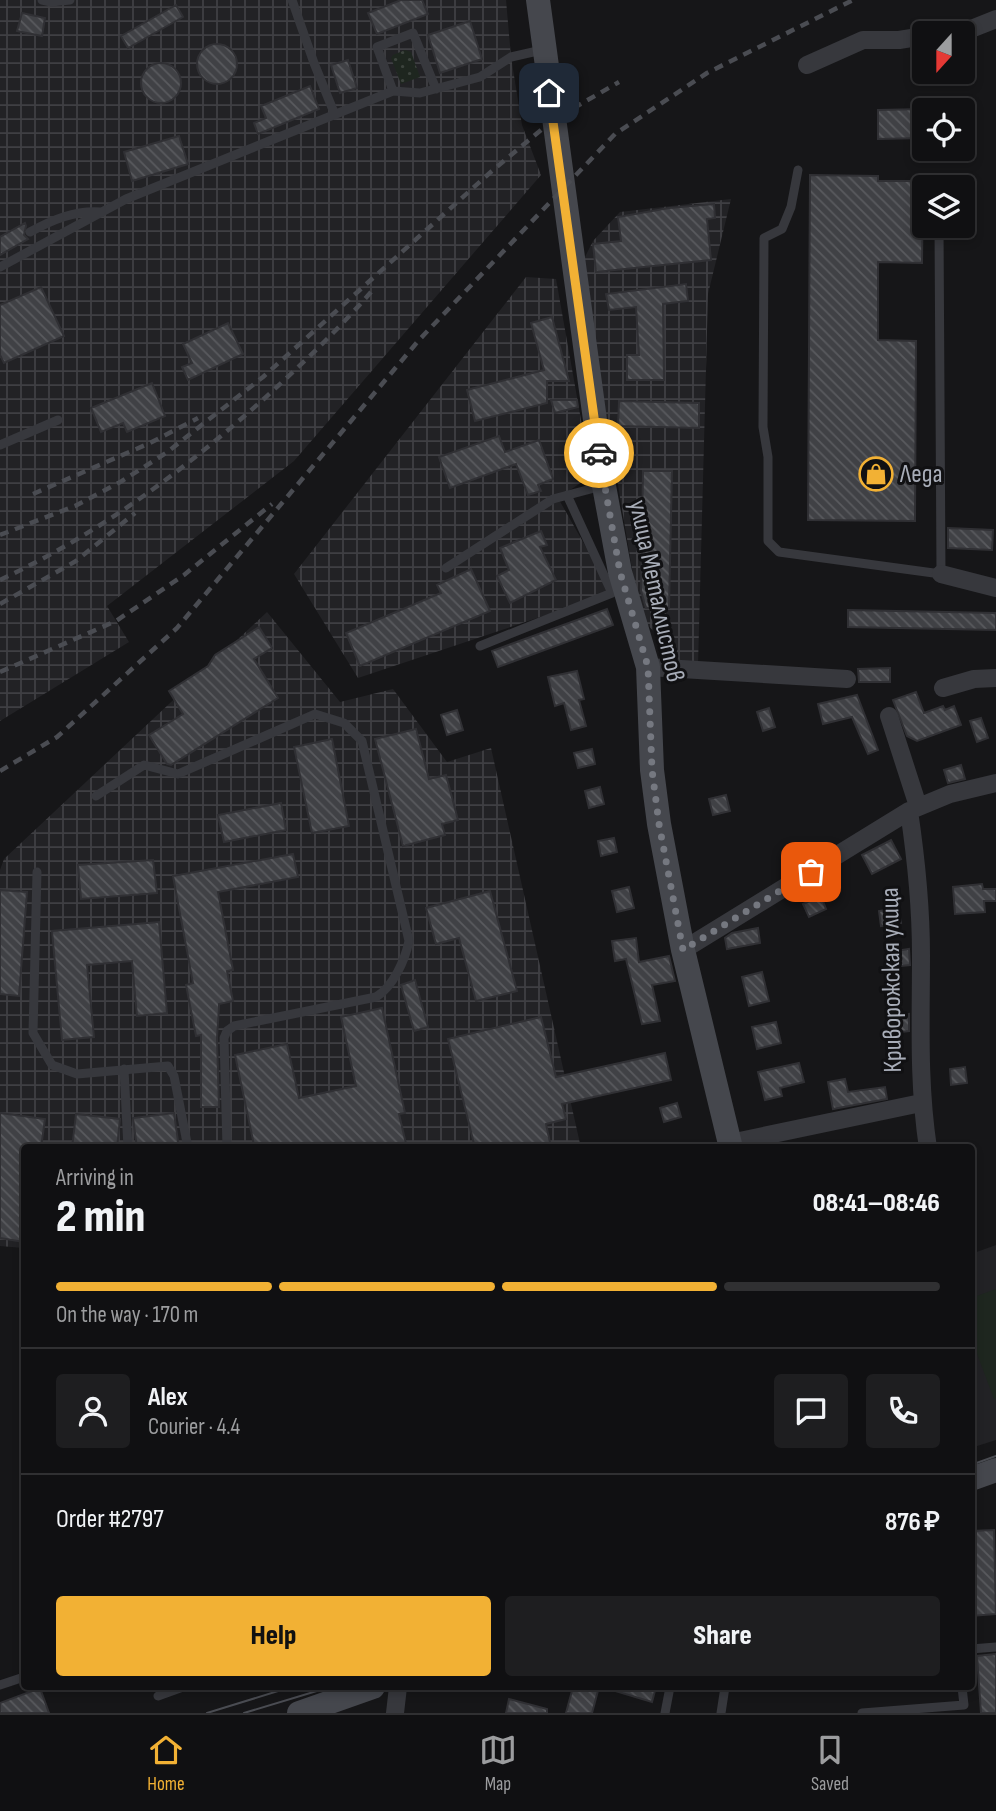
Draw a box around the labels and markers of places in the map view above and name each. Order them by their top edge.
pin [519,63,579,123]
shop icon: Леда [857,455,895,493]
place label: Леда [899,459,943,490]
pin [781,842,841,902]

